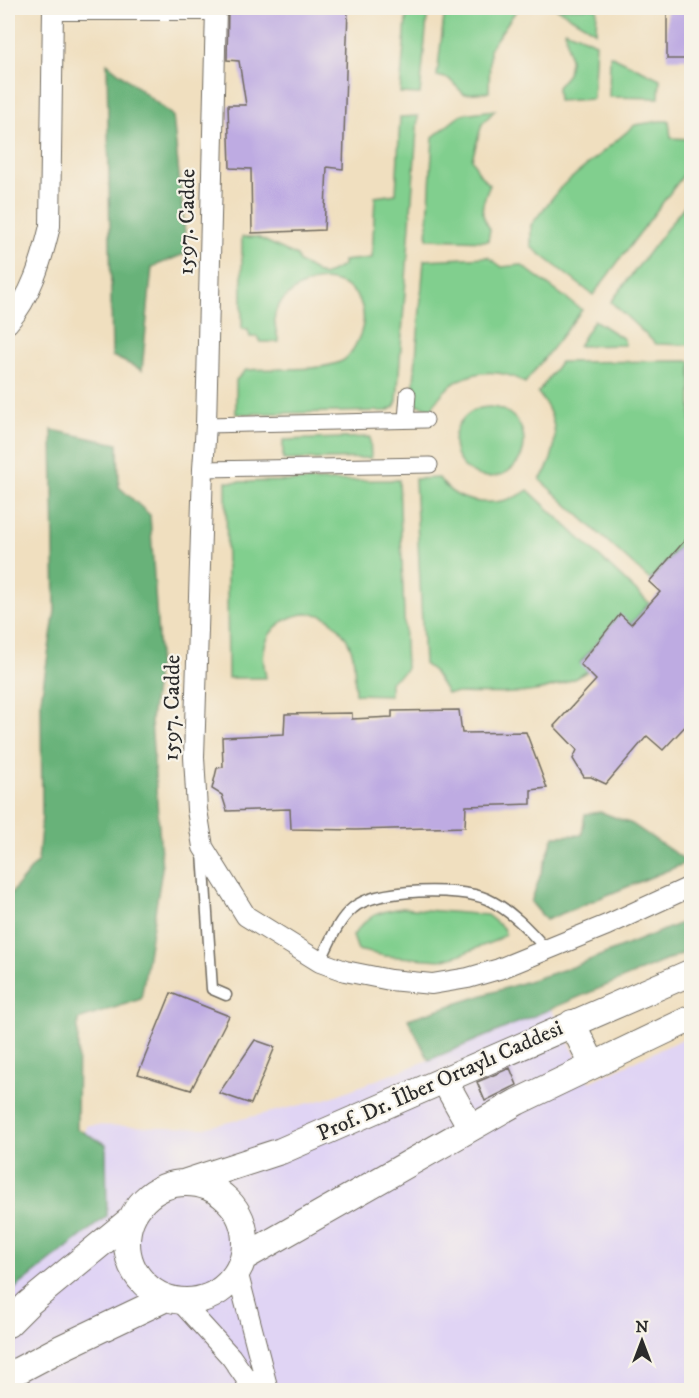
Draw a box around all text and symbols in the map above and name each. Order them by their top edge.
street label: 1597. Cadde [173,169,201,275]
street label: 1597. Cadde [158,655,186,761]
street label: Prof. Dr. İlber Ortaylı Caddesi [313,1015,567,1147]
north arrow [612,1311,672,1371]
text: N [635,1317,649,1337]

